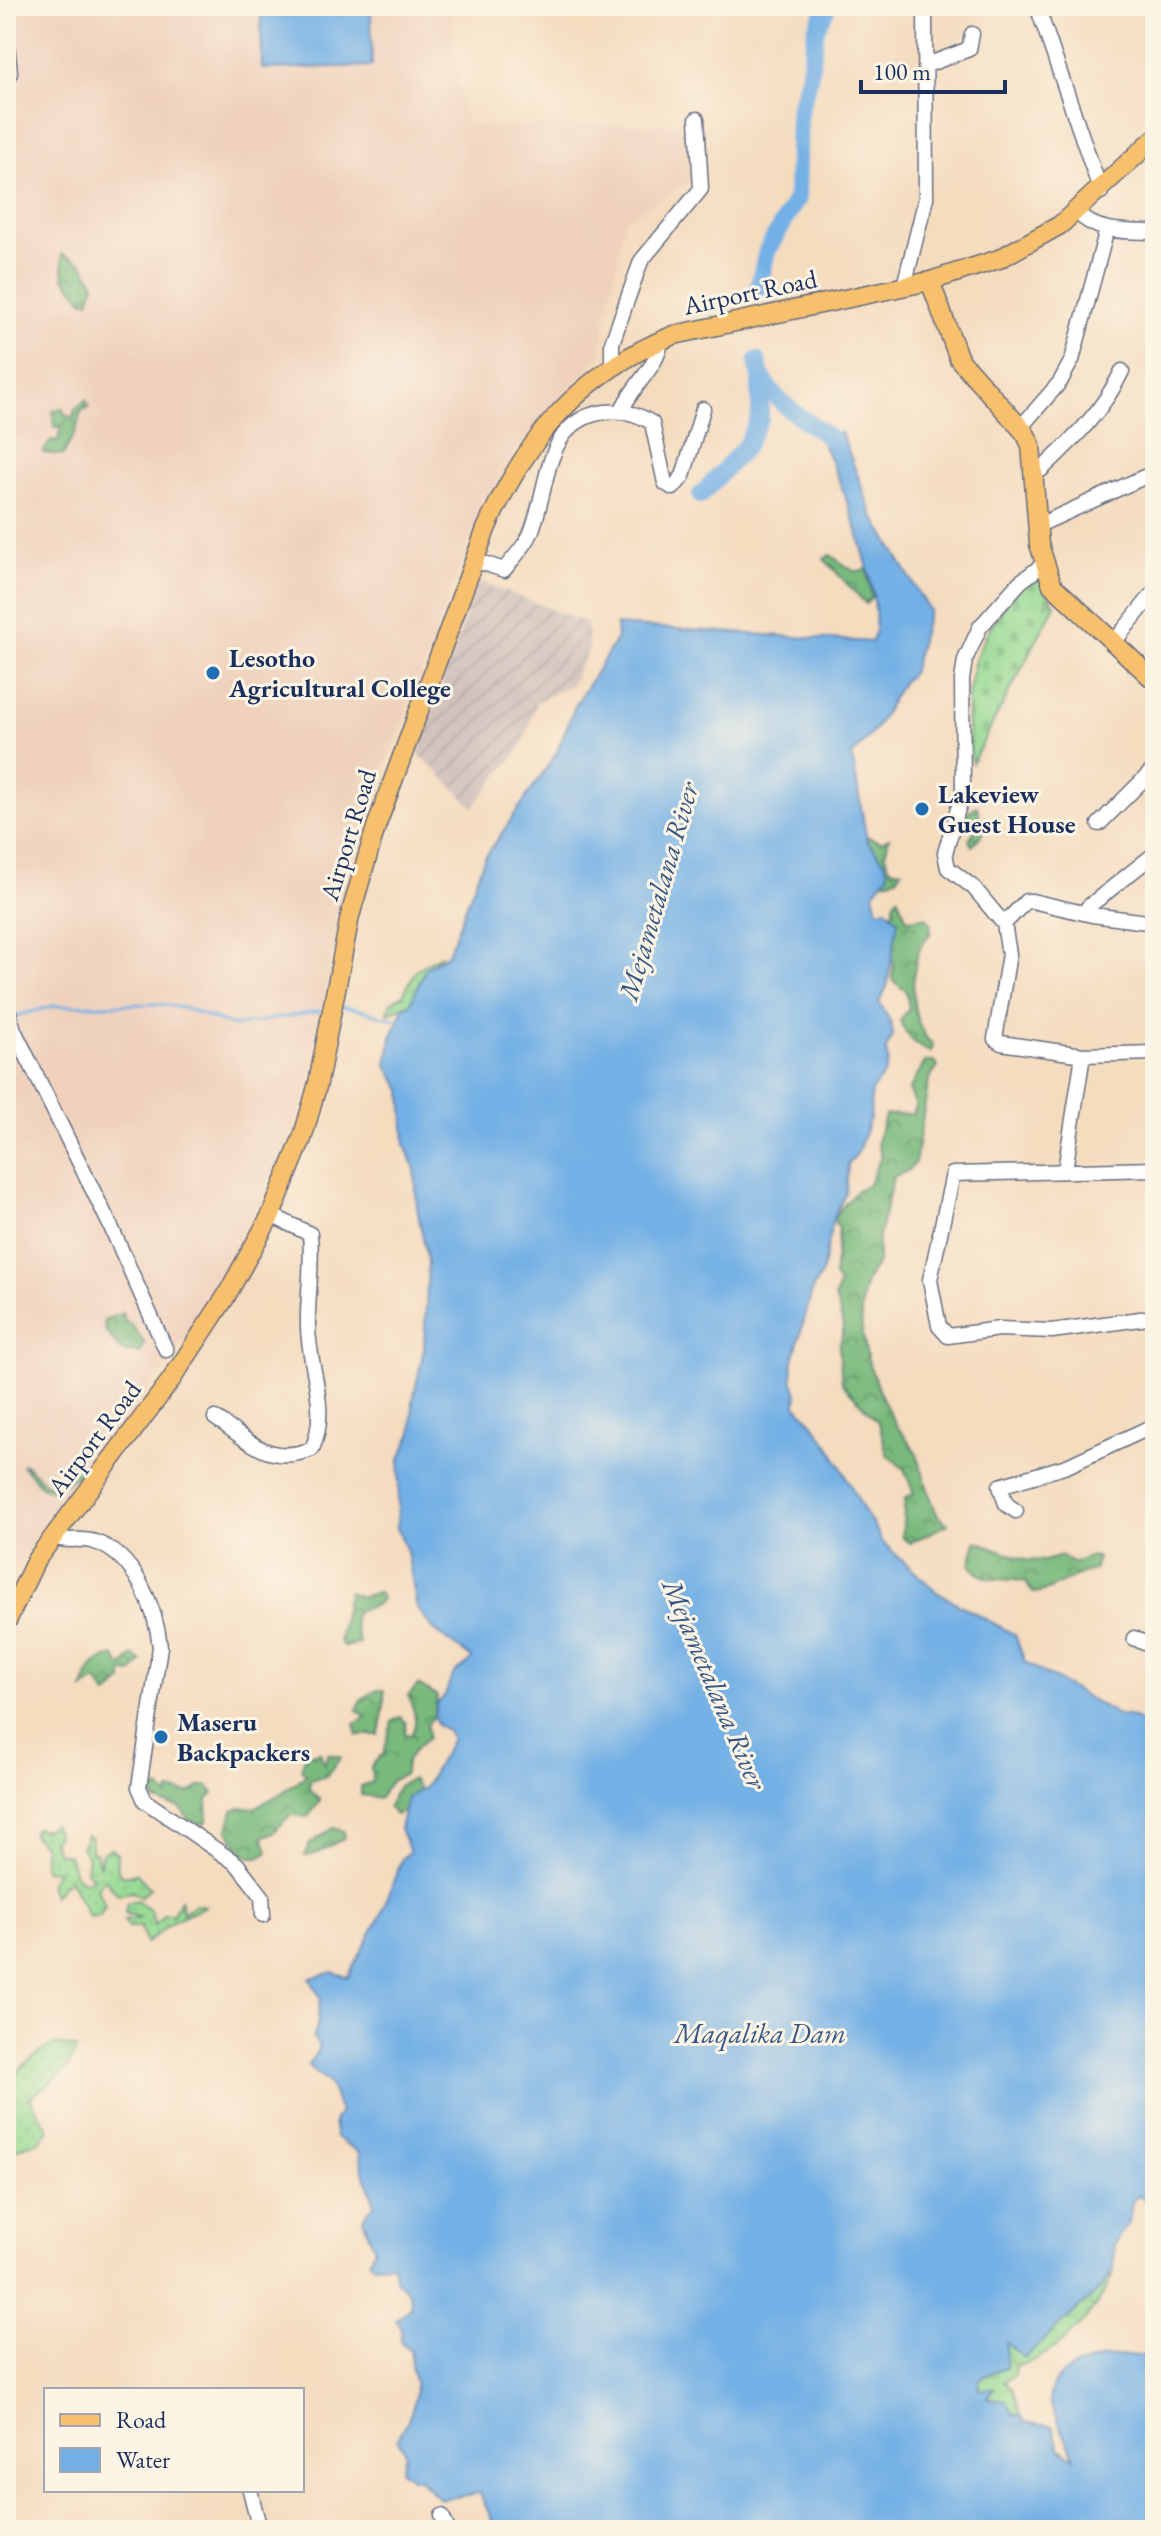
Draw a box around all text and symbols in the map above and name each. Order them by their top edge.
scale bar [861,44,1005,94]
text: 100 m [873,56,931,87]
street label: Airport Road [679,261,821,323]
place label: Lesotho Agricultural College [228,641,451,705]
marker: Lesotho Agricultural College [204,664,222,682]
street label: Airport Road [312,764,384,906]
water label: Mejametalana River [609,776,707,1006]
place label: Lakeview Guest House [938,777,1076,841]
marker: Lakeview Guest House [913,800,931,818]
street label: Airport Road [39,1373,149,1503]
water label: Mejametalana River [654,1571,776,1796]
place label: Maseru Backpackers [177,1705,310,1769]
marker: Maseru Backpackers [152,1728,170,1746]
water label: Maqalika Dam [672,2015,846,2052]
legend [44,2388,304,2492]
text: Road [116,2404,167,2435]
text: Water [116,2444,170,2475]

